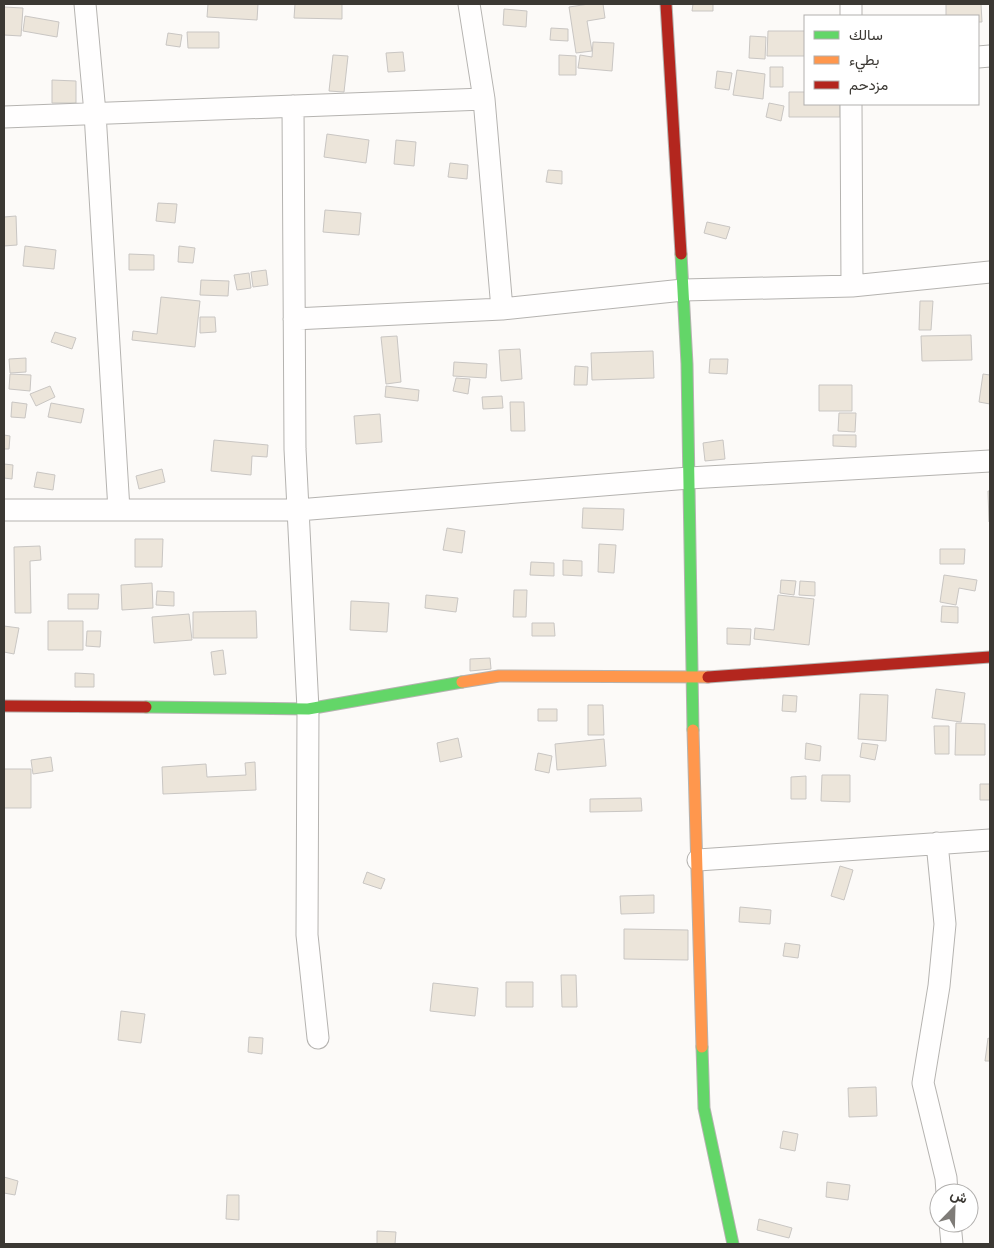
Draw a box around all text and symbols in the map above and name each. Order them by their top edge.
legend [804,15,979,105]
text: سالك [849,27,883,46]
text: بطيء [849,52,879,73]
text: مزدحم [849,77,888,96]
north arrow [929,1183,979,1233]
text: ش [947,1186,970,1209]

